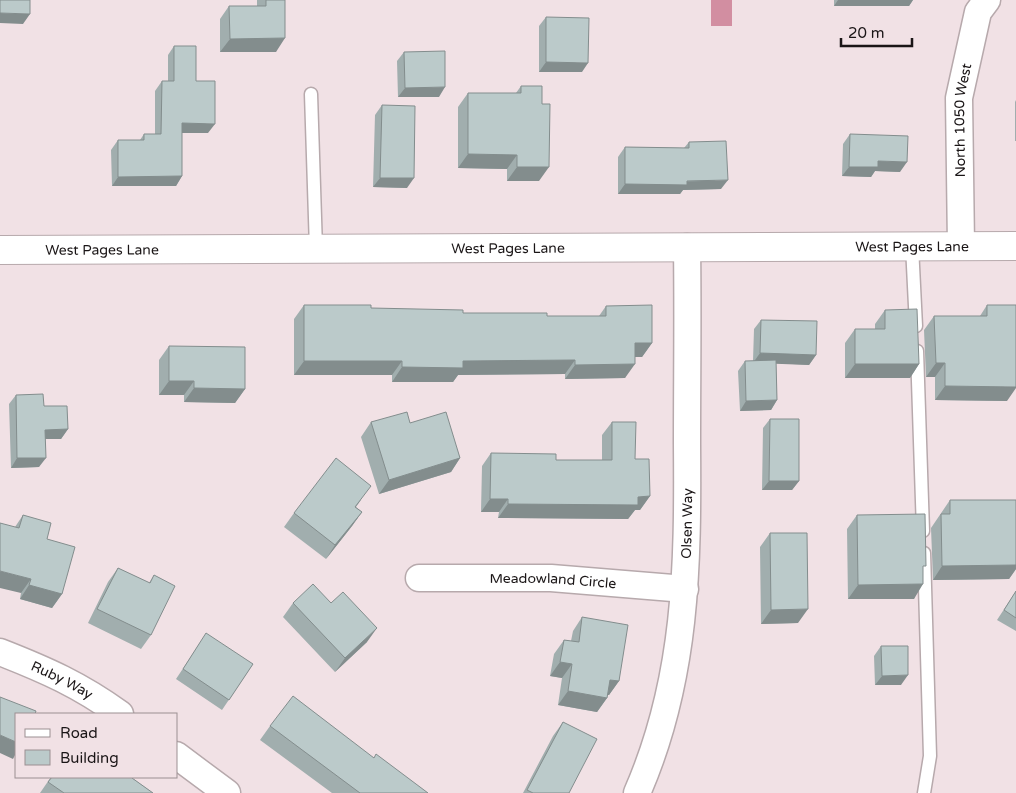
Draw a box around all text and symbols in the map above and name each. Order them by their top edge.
scale bar [841,15,912,47]
text: 20 m [848,24,885,42]
street label: North 1050 West [950,61,975,178]
street label: West Pages Lane [855,238,969,255]
street label: West Pages Lane [451,239,565,257]
street label: West Pages Lane [45,241,159,258]
street label: Olsen Way [677,488,696,559]
street label: Meadowland Circle [489,569,617,592]
street label: Ruby Way [29,657,97,703]
legend [15,713,178,778]
text: Road [60,724,98,742]
text: Building [60,749,119,767]

